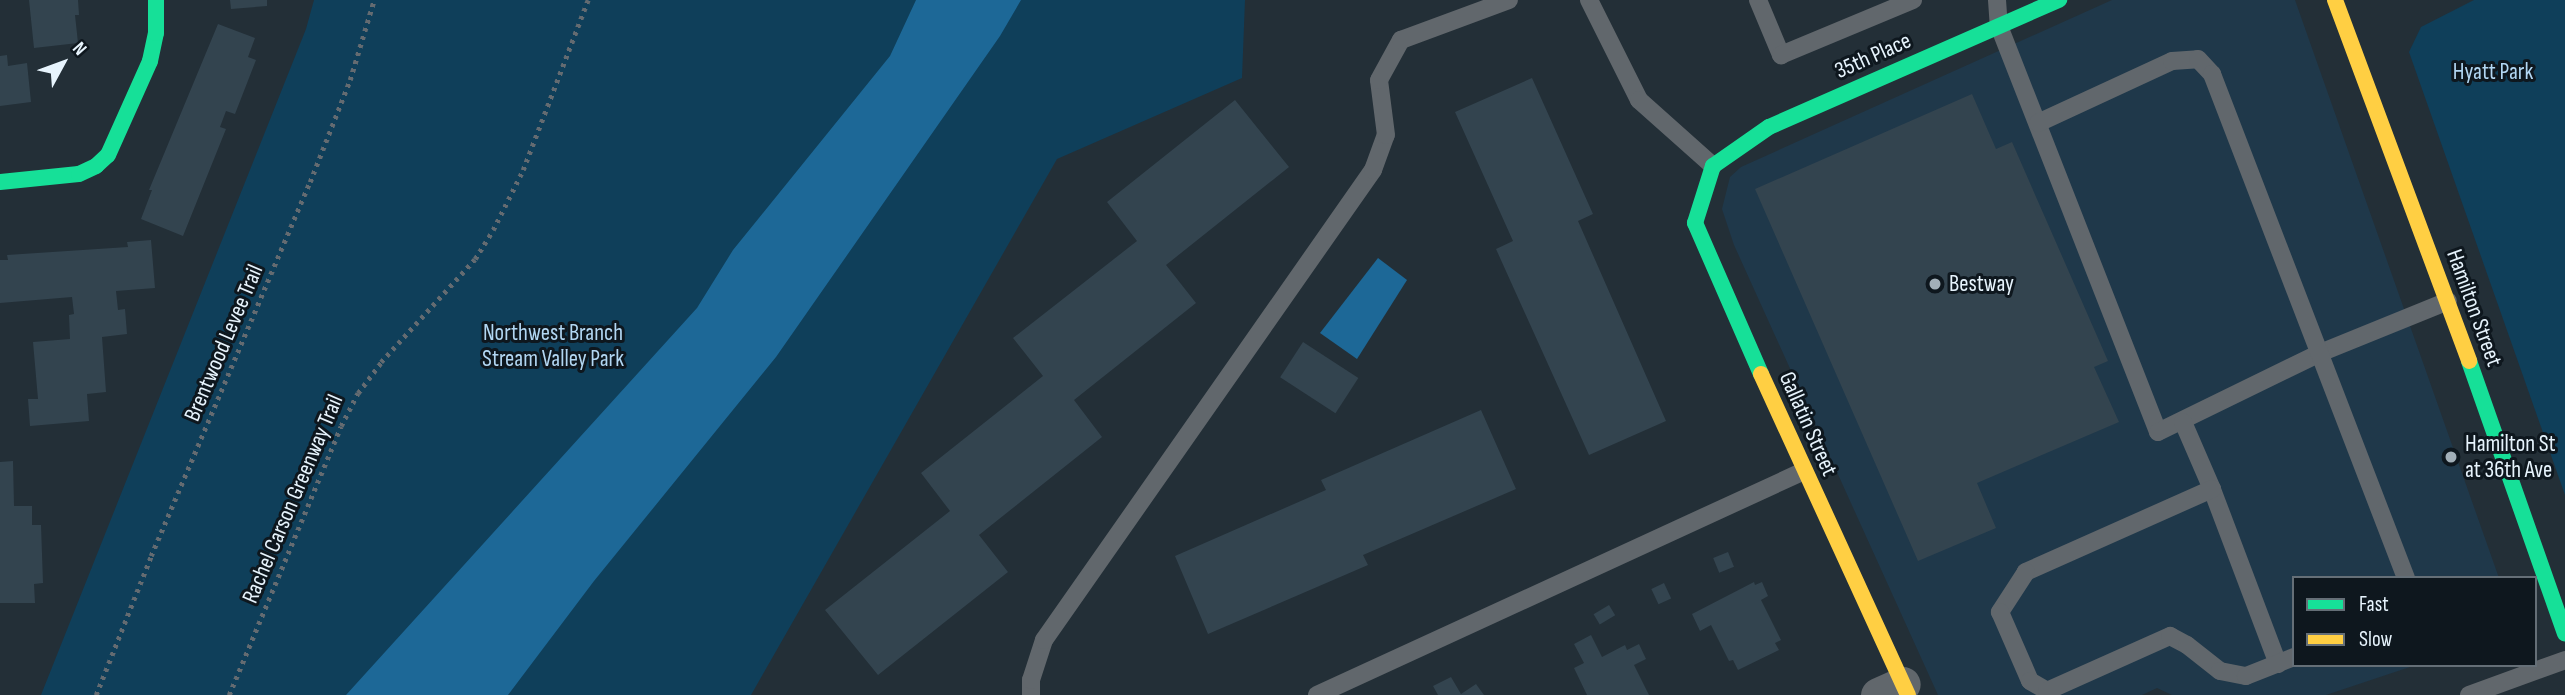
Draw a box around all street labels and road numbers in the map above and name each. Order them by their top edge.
street label: 35th Place [1831,27,1915,85]
street label: Hamilton Street [2440,246,2508,370]
street label: Brentwood Levee Trail [179,261,269,425]
street label: Gallatin Street [1773,368,1843,480]
street label: Rachel Carson Greenway Trail [237,391,349,607]

